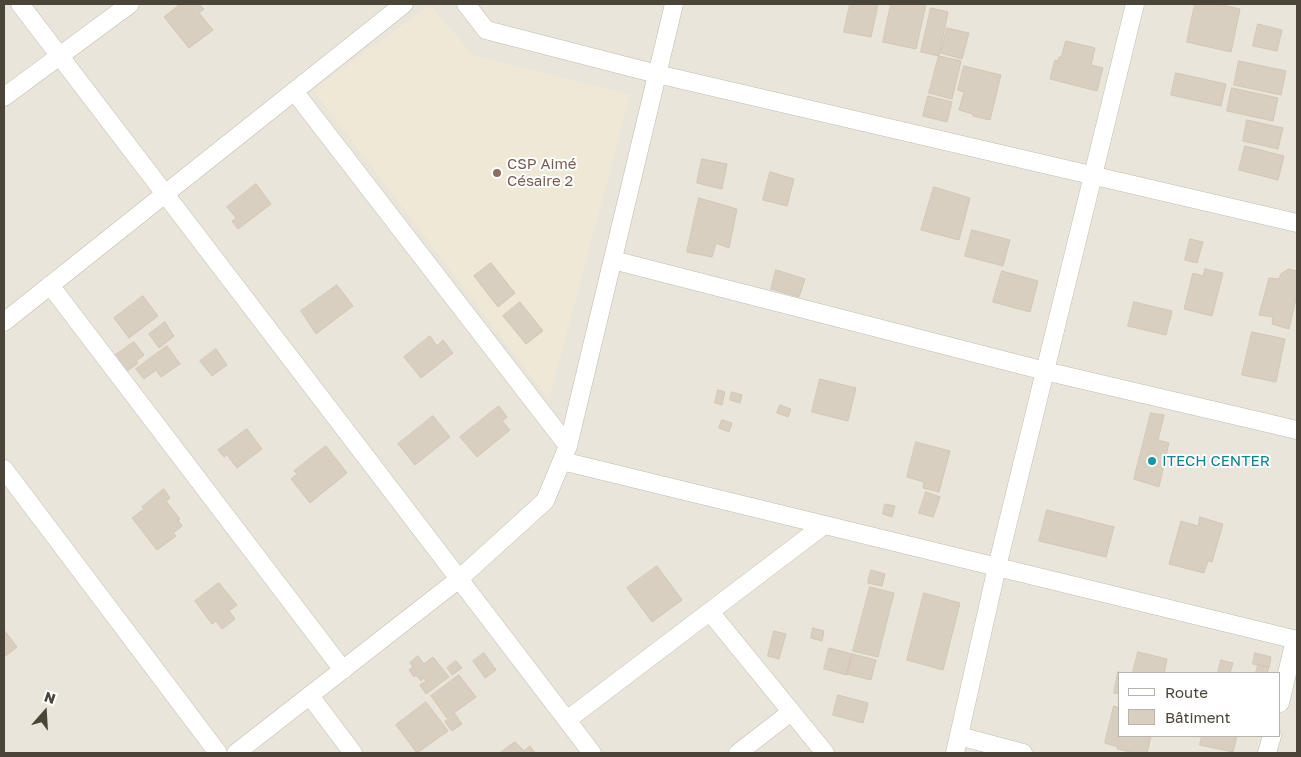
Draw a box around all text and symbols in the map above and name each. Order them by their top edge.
place label: CSP Aimé Césaire 2 [507,155,576,190]
marker: CSP Aimé Césaire 2 [491,167,503,179]
place label: ITECH CENTER [1162,452,1270,470]
marker: ITECH CENTER [1146,455,1158,467]
legend [1118,672,1281,737]
text: Route [1165,683,1208,701]
north arrow [20,687,70,737]
text: N [42,688,58,707]
text: Bâtiment [1165,708,1230,726]

